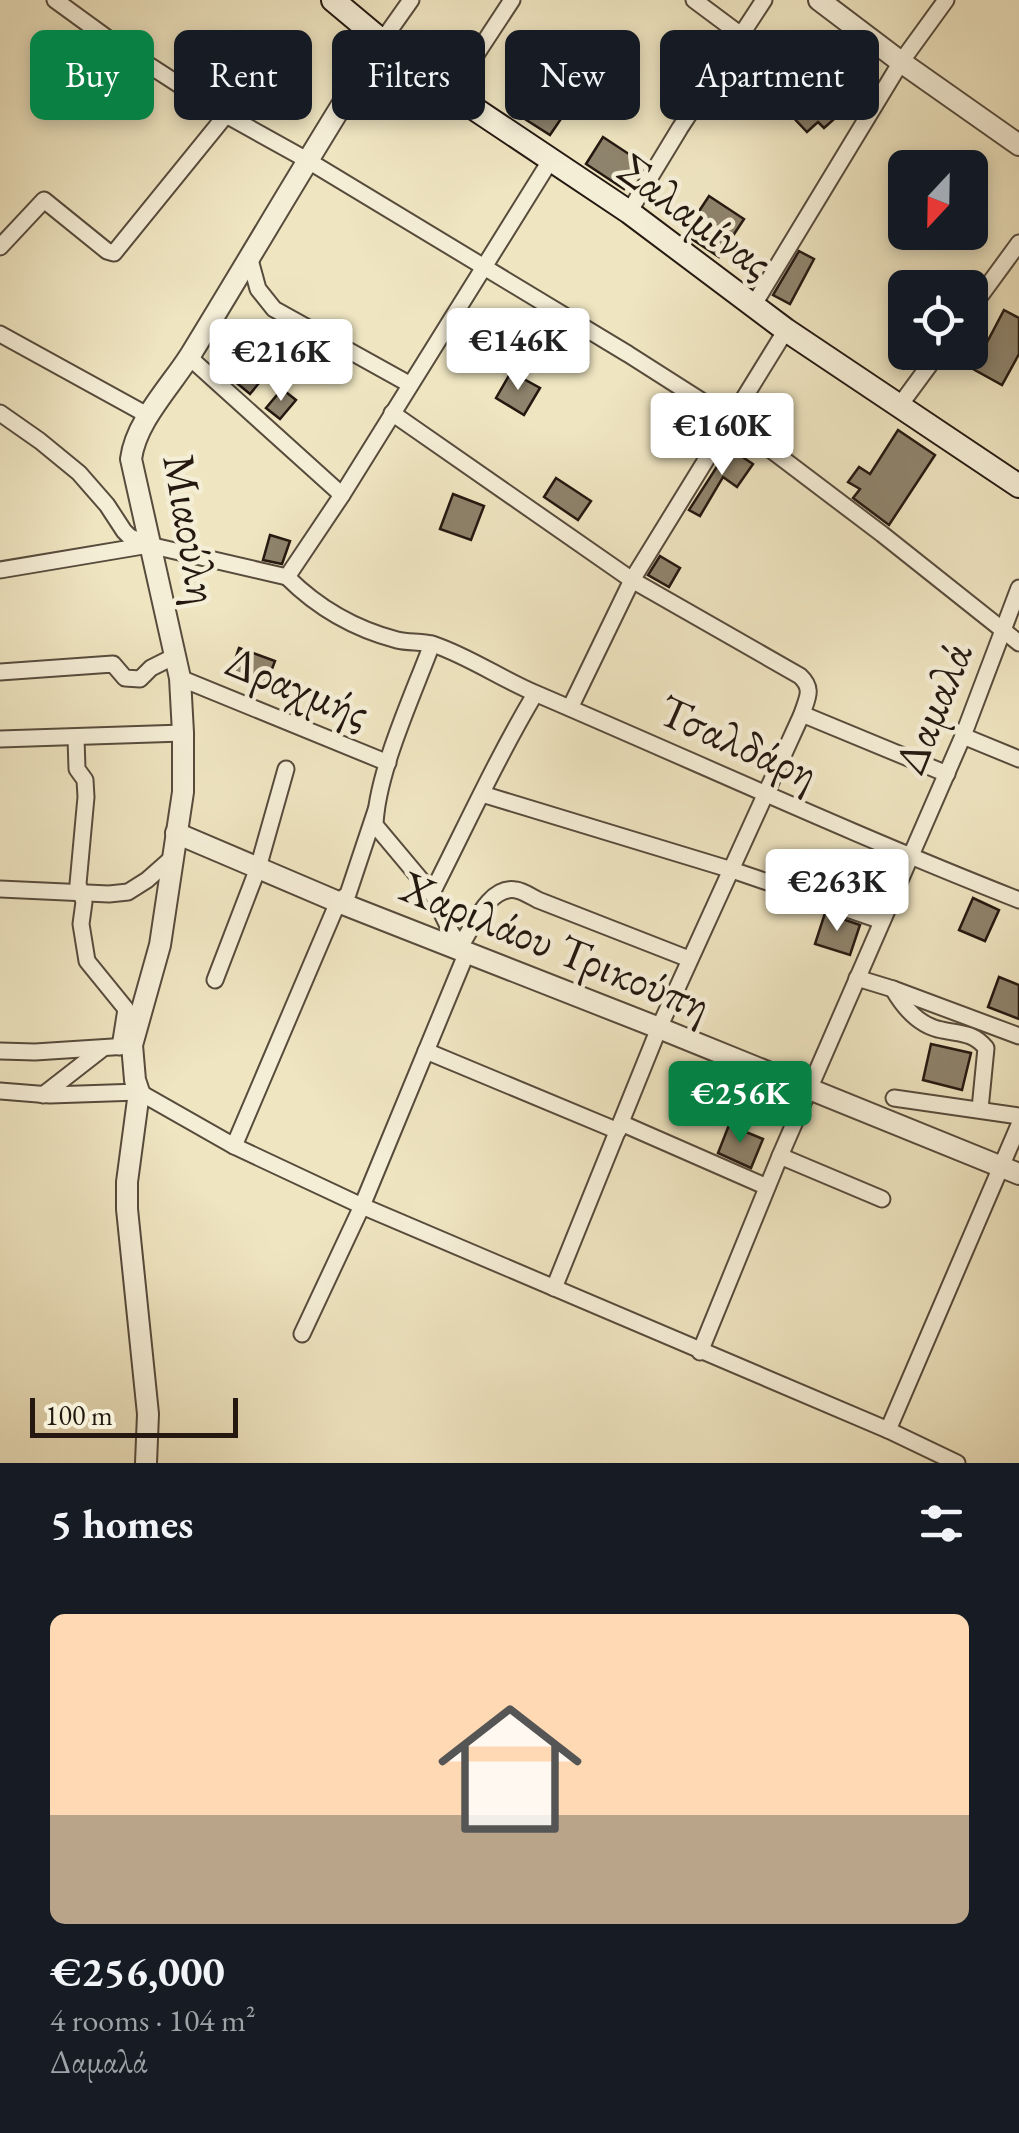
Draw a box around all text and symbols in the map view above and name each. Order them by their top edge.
chip: Buy [30,30,154,120]
chip: Rent [174,30,312,120]
chip: Filters [332,30,485,120]
chip: New [505,30,640,120]
chip: Apartment [660,30,879,120]
street label: Σαλαμίνας [607,139,785,291]
north arrow [888,150,988,250]
map controls [888,150,988,370]
button: locate [888,270,988,370]
pin: €146K [448,308,588,393]
pin: €216K [211,319,351,404]
text: €146K [469,319,567,361]
text: €216K [232,330,330,372]
pin: €160K [652,393,792,478]
text: €160K [673,404,771,446]
street label: Μιαούλη [150,450,234,608]
street label: Δραχμής [218,631,378,741]
street label: Δαμαλά [880,633,985,782]
street label: Τσαλδάρη [650,680,828,802]
pin: €263K [767,849,907,934]
street label: Χαριλάου Τρικούπη [392,856,719,1033]
text: €263K [788,860,886,902]
pin: €256K [670,1061,810,1146]
text: €256K [691,1072,789,1114]
scale bar [30,1393,238,1438]
text: 100 m [45,1397,113,1433]
text: 5 homes [50,1496,193,1551]
icon: filters [914,1496,969,1551]
icon: home [420,1679,600,1859]
text: €256,000 [50,1944,225,1999]
text: 4 rooms · 104 m² [50,1999,256,2041]
text: Δαμαλά [50,2041,147,2083]

